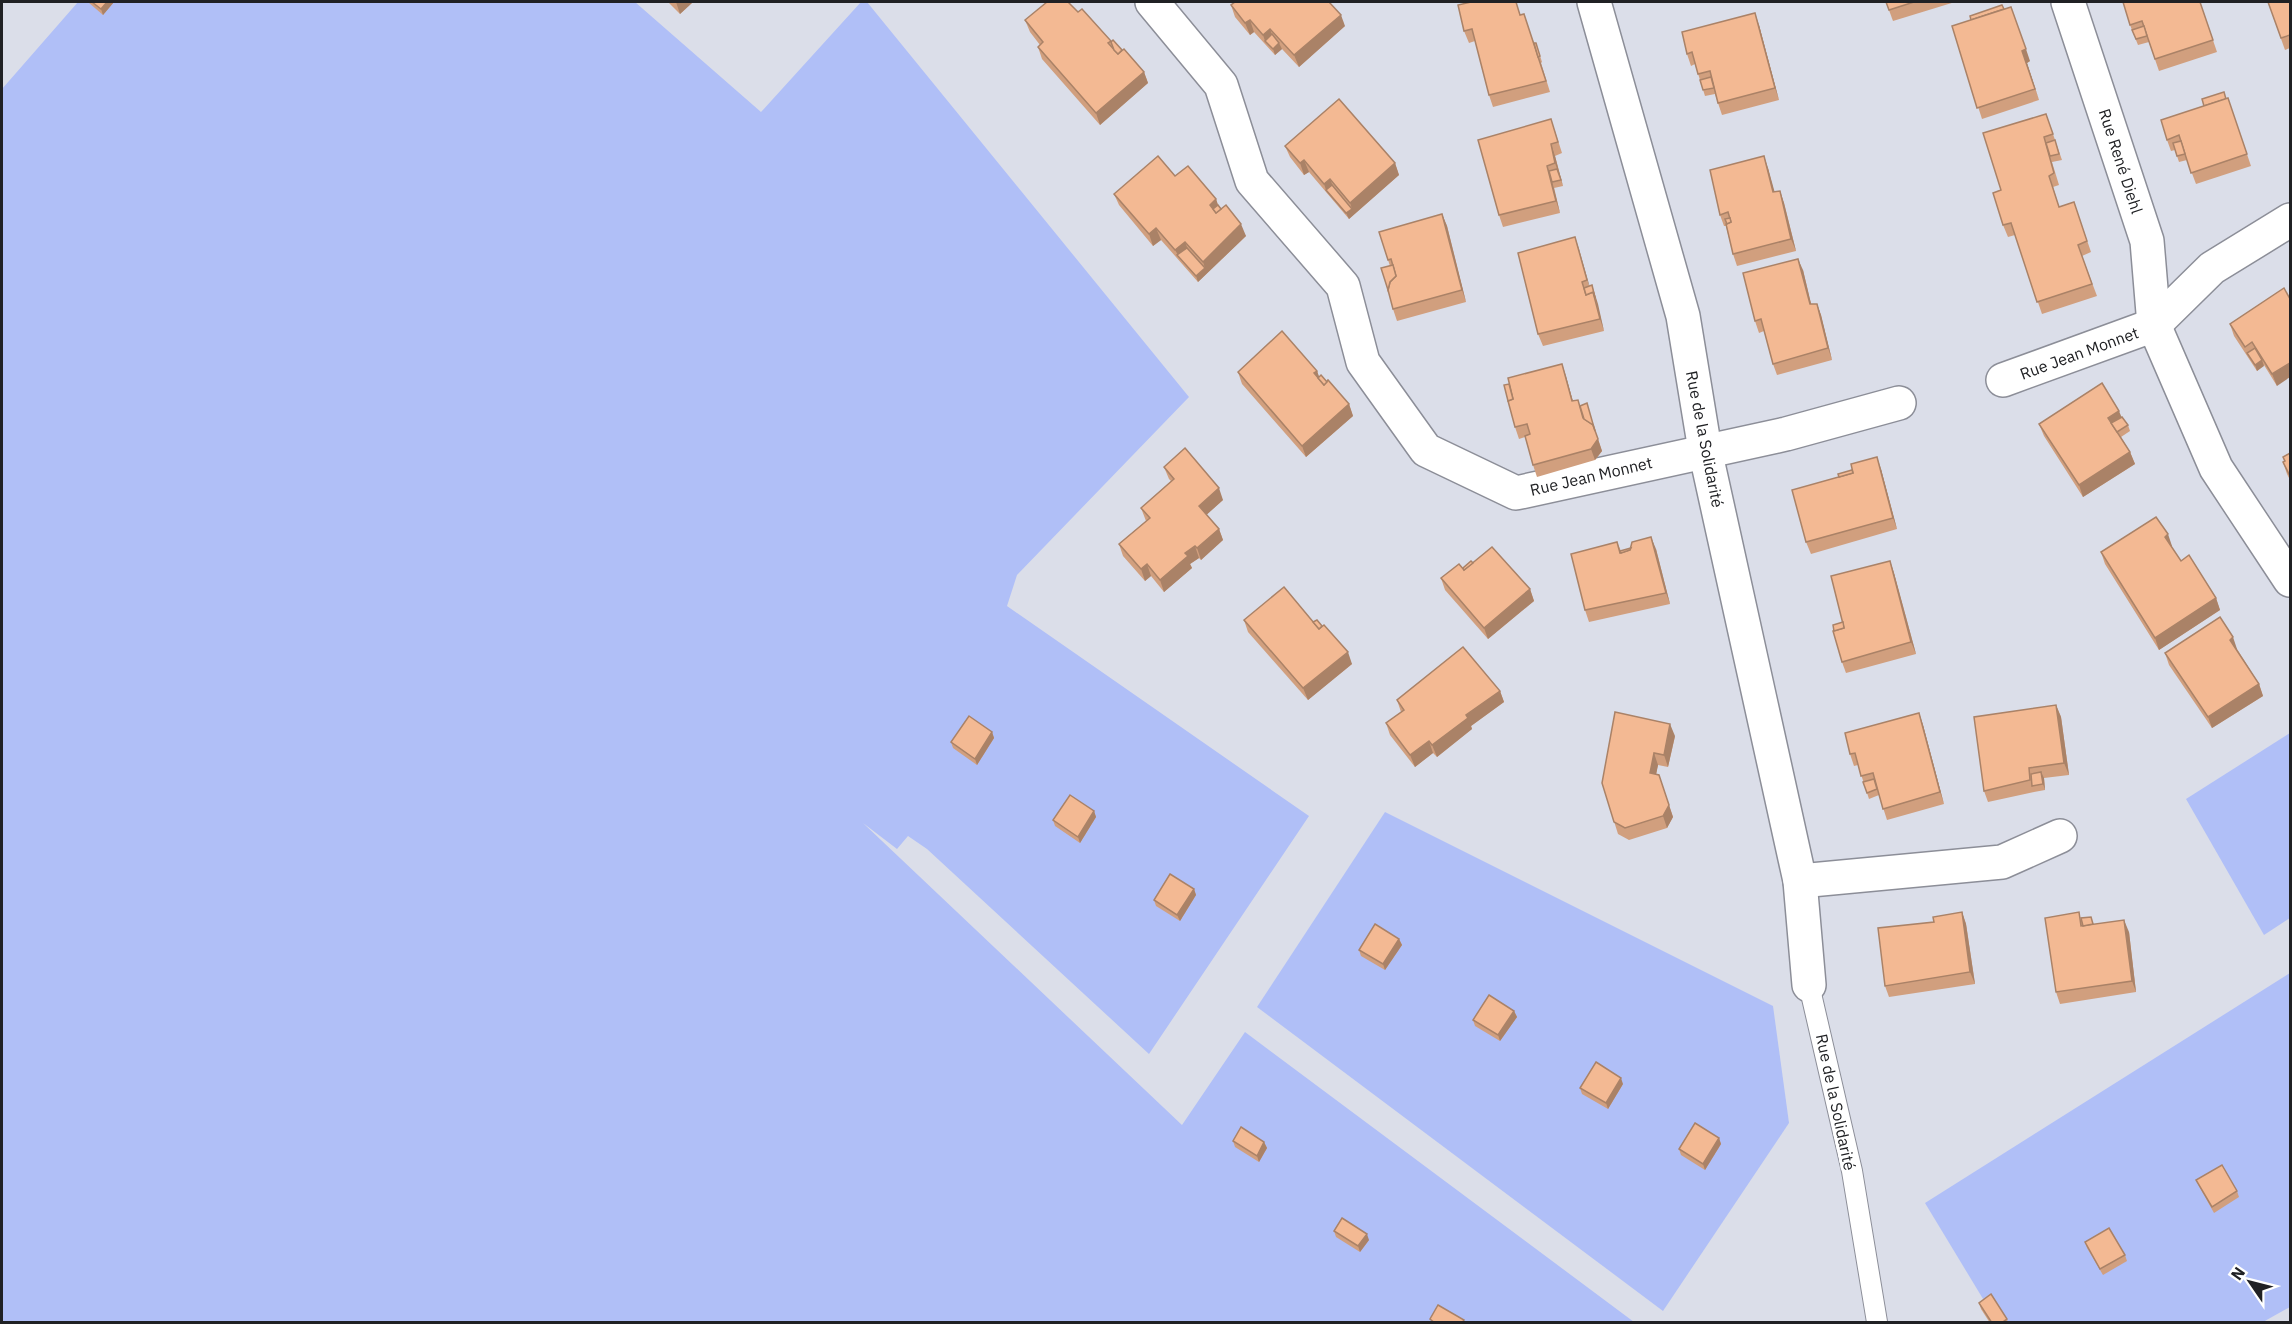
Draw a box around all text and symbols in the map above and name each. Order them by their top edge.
street label: Rue René Diehl [2095,106,2147,216]
street label: Rue Jean Monnet [2017,322,2141,384]
street label: Rue de la Solidarité [1682,369,1728,509]
street label: Rue Jean Monnet [1528,452,1654,500]
street label: Rue de la Solidarité [1812,1032,1860,1172]
north arrow [2220,1252,2280,1312]
text: N [2226,1263,2249,1284]

